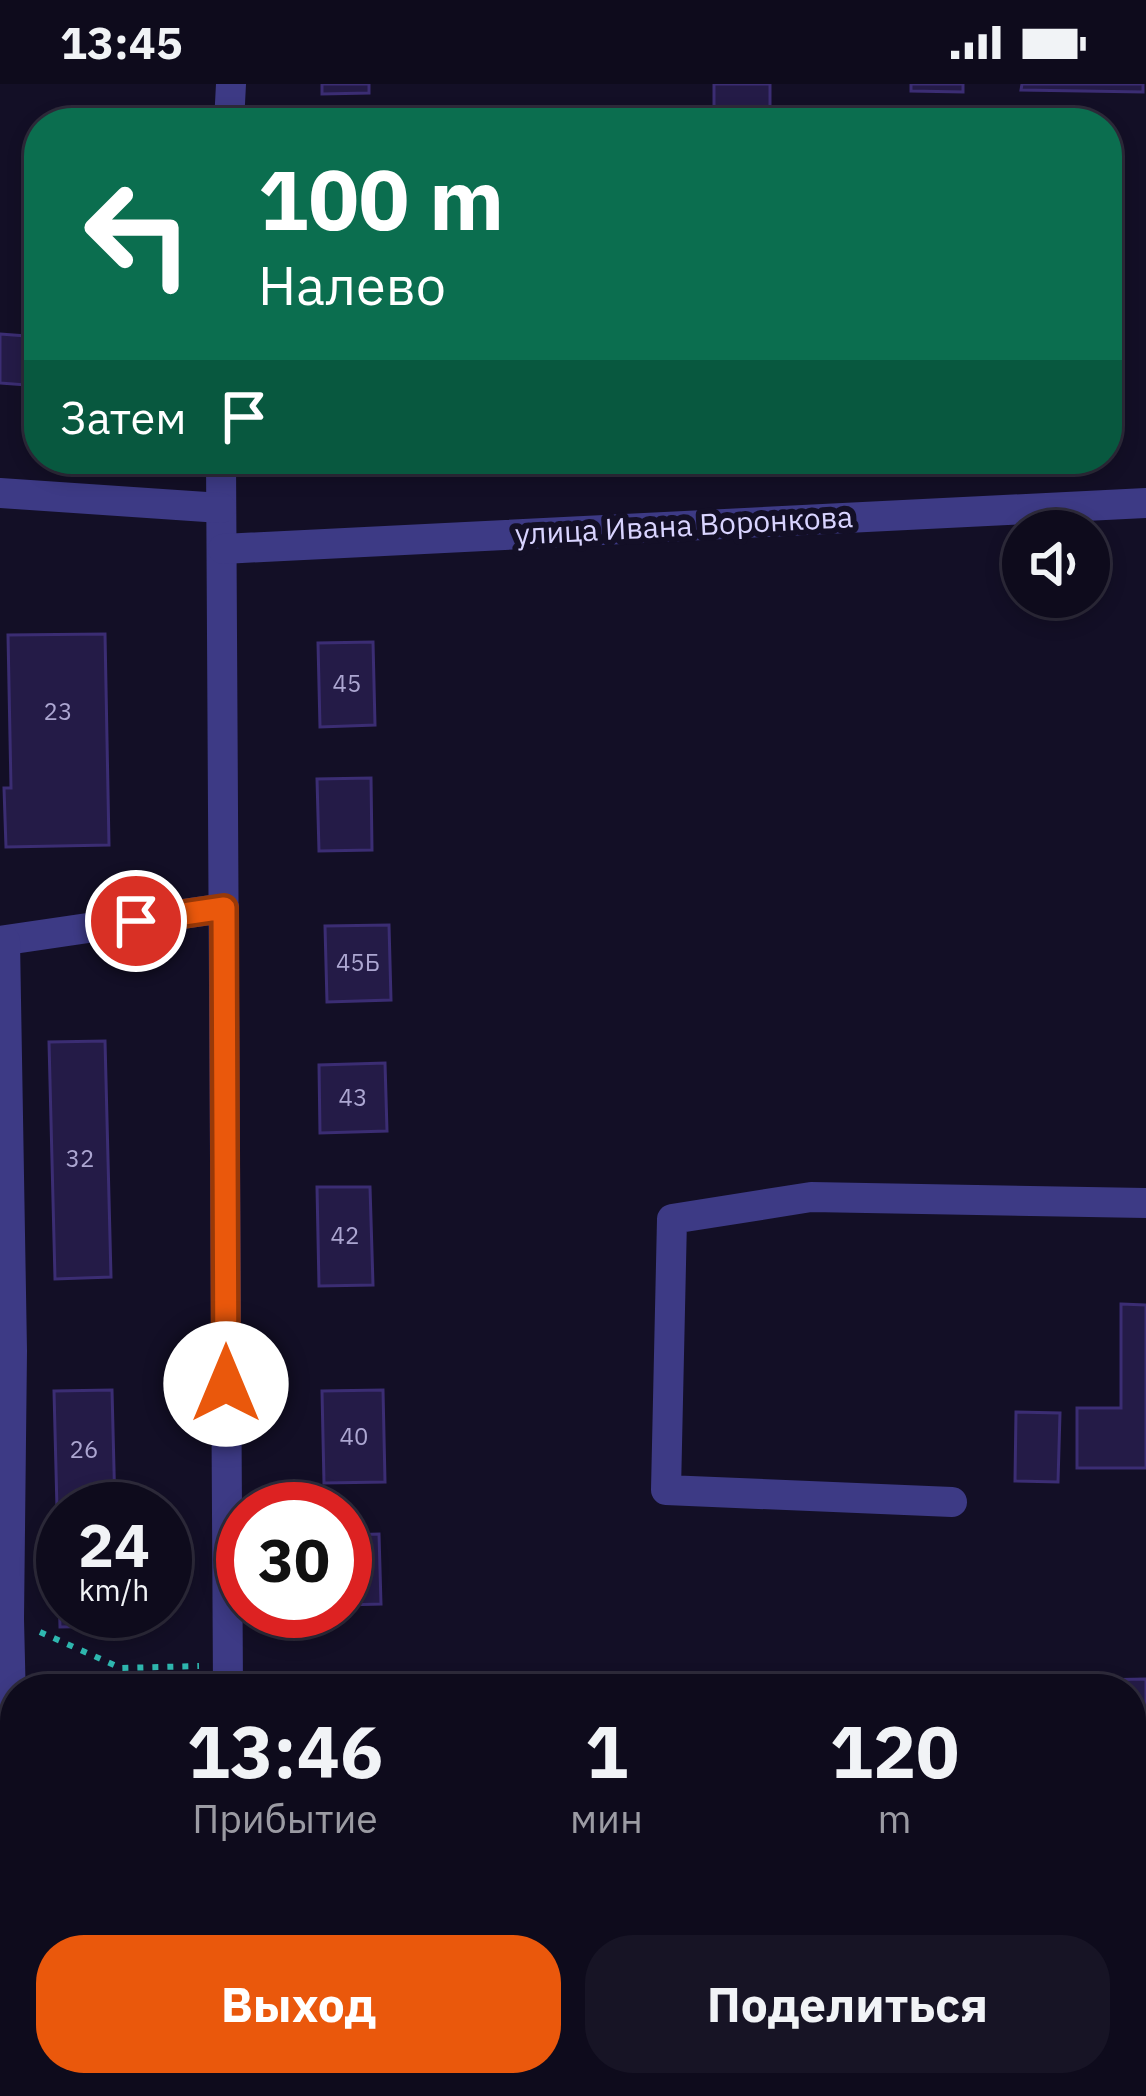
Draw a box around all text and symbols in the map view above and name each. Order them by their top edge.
text: 13:45 [60,13,183,71]
text: 100 m [258,144,504,253]
icon: left [60,156,216,312]
text: Налево [258,250,446,320]
icon: arrive [211,384,277,450]
text: Затем [60,388,187,446]
street label: улица Ивана Воронкова [514,496,854,553]
map controls [1002,510,1110,618]
button: sound [1002,510,1110,618]
house number: 45 [333,667,361,699]
house number: 23 [44,695,72,727]
pin [85,870,187,972]
icon: arrive [103,888,169,954]
house number: 45Б [336,946,380,978]
house number: 43 [339,1081,367,1113]
house number: 32 [66,1142,94,1174]
house number: 42 [331,1219,359,1251]
position arrow [163,1321,289,1447]
house number: 40 [340,1420,368,1452]
house number: 26 [70,1433,98,1465]
speed limit sign: 30 [216,1482,372,1638]
text: 24 [78,1505,150,1584]
text: km/h [79,1570,149,1609]
text: 13:46 [187,1704,383,1798]
text: 1 [585,1704,628,1798]
text: 120 [830,1704,959,1798]
text: Прибытие [192,1793,378,1844]
text: мин [570,1793,643,1844]
text: m [877,1793,912,1844]
button: Выход [36,1935,561,2073]
button: Поделиться [585,1935,1110,2073]

